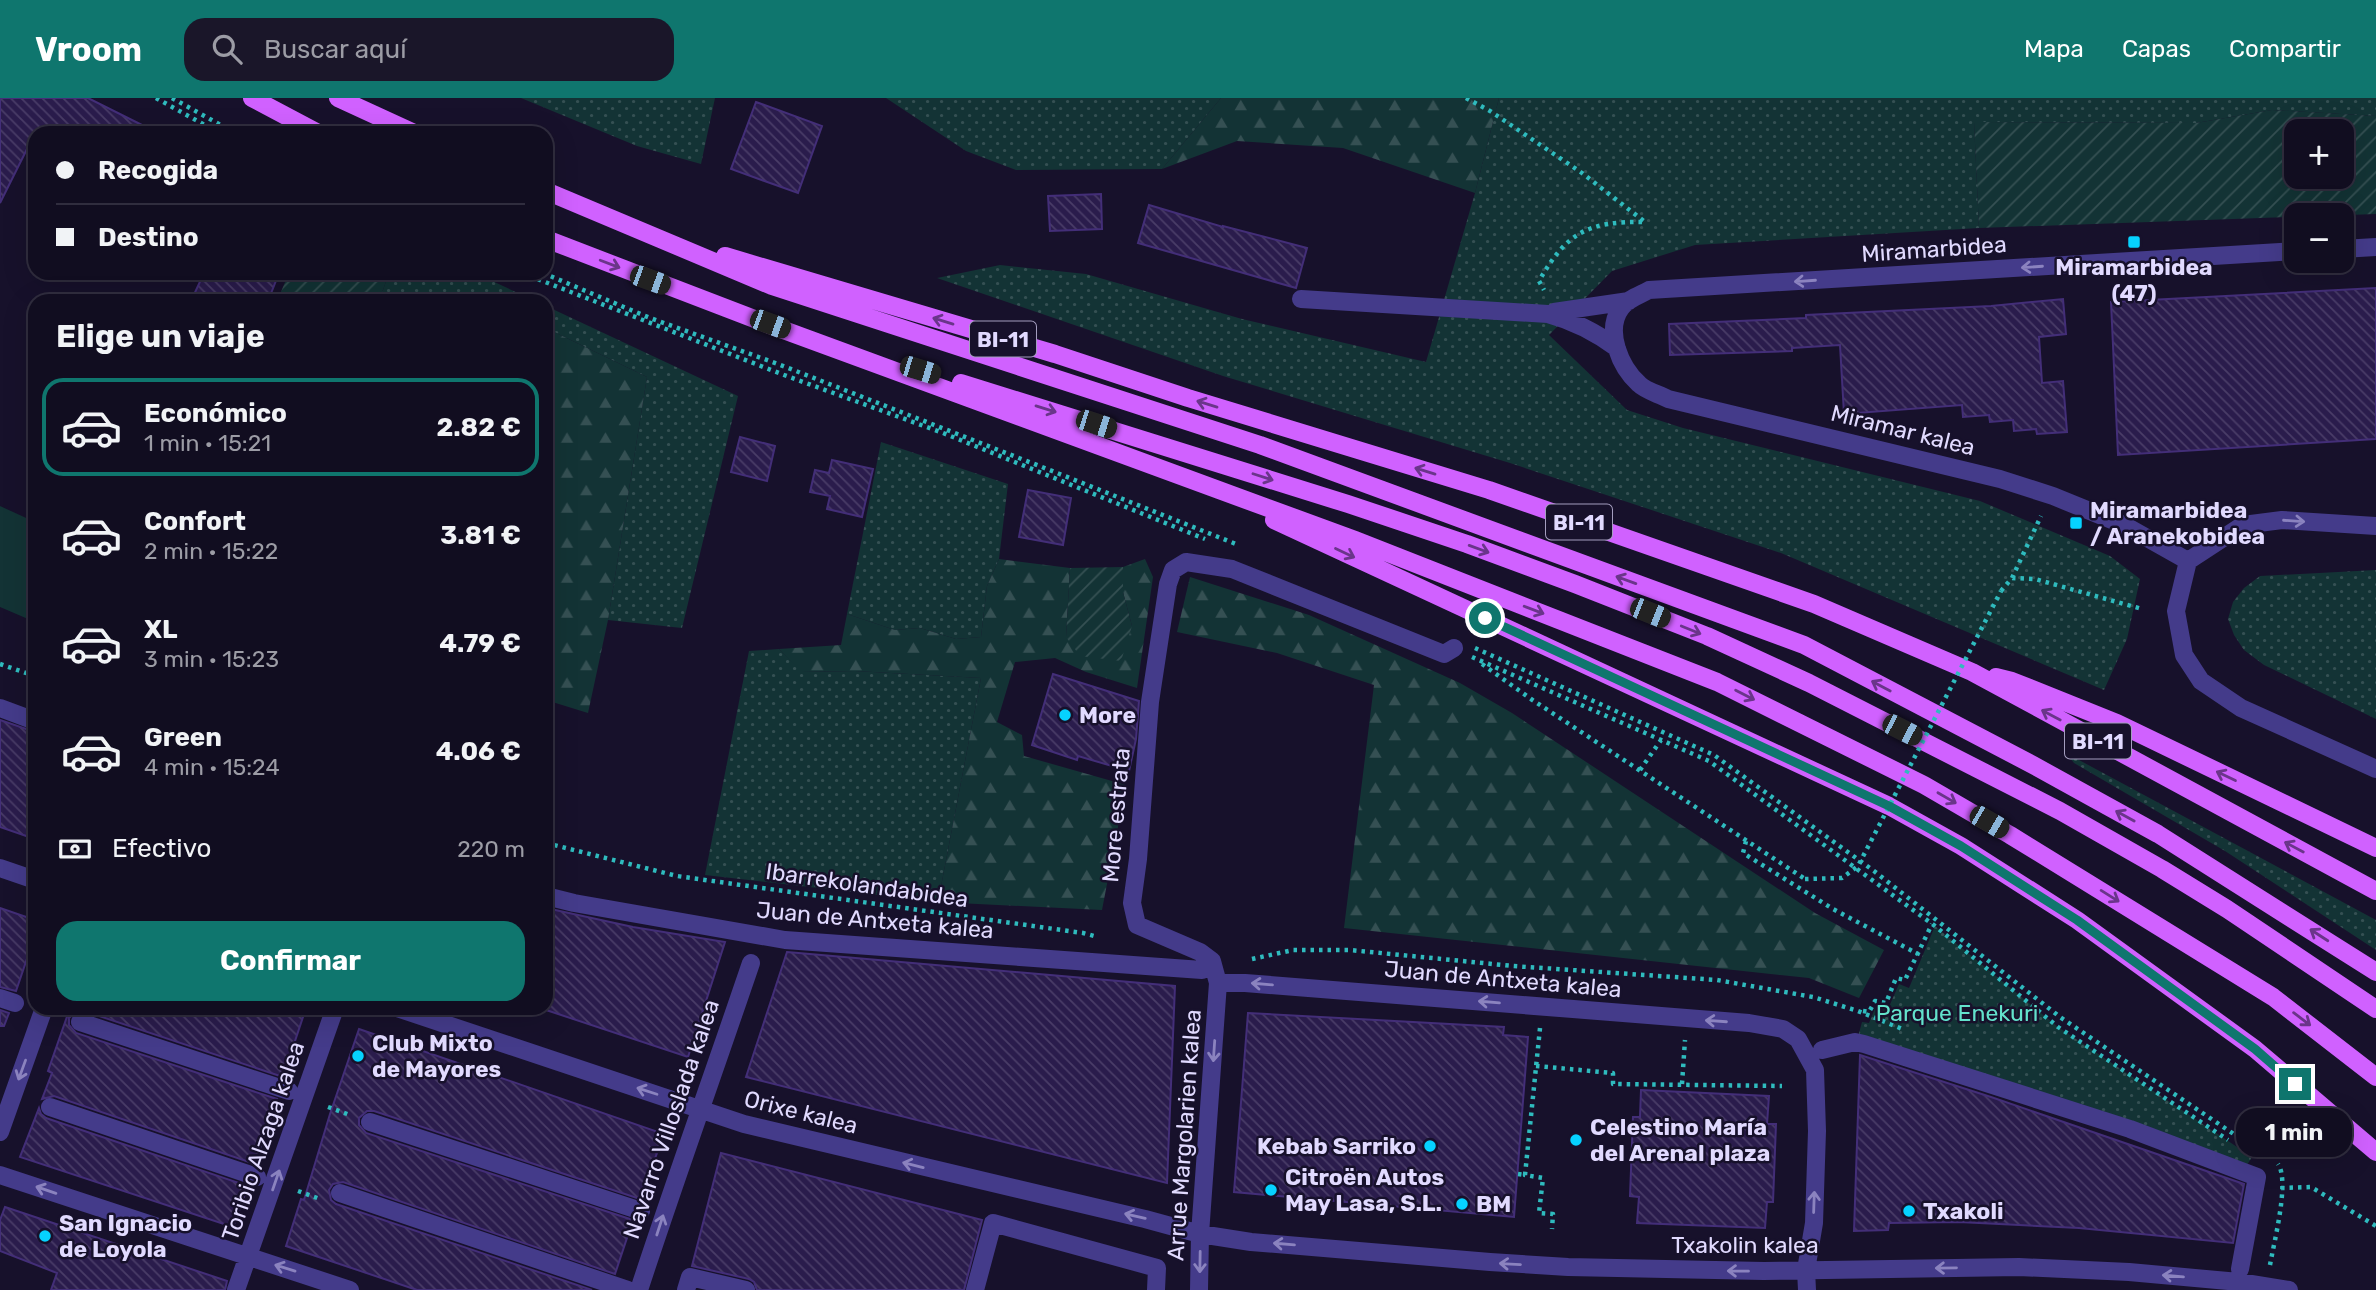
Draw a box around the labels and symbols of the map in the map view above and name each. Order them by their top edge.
street label: Miramarbidea [1860,230,2008,268]
marker: Miramarbidea (47) [2126,234,2142,250]
place label: Miramarbidea (47) [2055,253,2213,307]
one-way arrow [598,259,620,271]
one-way arrow [2021,261,2044,274]
car [627,263,674,297]
one-way arrow [1794,275,1817,288]
car [747,307,794,341]
one-way arrow [932,313,954,326]
road number: BI-11 [970,322,1036,356]
car [897,354,944,386]
one-way arrow [1196,397,1218,410]
street label: Miramar kalea [1828,399,1978,461]
one-way arrow [1035,403,1057,416]
car [1073,408,1120,440]
one-way arrow [1414,463,1436,476]
one-way arrow [1251,472,1273,485]
place label: Miramarbidea / Aranekobidea [2090,496,2265,550]
road number: BI-11 [1546,504,1612,540]
marker: Miramarbidea / Aranekobidea [2068,515,2084,531]
one-way arrow [2282,515,2305,528]
one-way arrow [1467,544,1489,556]
one-way arrow [1334,547,1355,560]
one-way arrow [1616,572,1638,585]
car [1627,595,1674,631]
route start [1469,602,1501,634]
one-way arrow [1523,604,1544,617]
one-way arrow [1680,624,1702,637]
one-way arrow [1871,678,1892,692]
one-way arrow [1734,689,1755,703]
place label: More [1079,701,1136,729]
marker: More [1057,707,1073,723]
one-way arrow [2042,708,2062,722]
car [1879,711,1926,749]
road number: BI-11 [2065,724,2131,758]
street label: More estrata [1096,747,1136,883]
one-way arrow [2216,769,2237,782]
one-way arrow [1937,791,1957,805]
car [1966,802,2013,842]
one-way arrow [2115,809,2136,822]
one-way arrow [2285,840,2305,854]
street label: Ibarrekolandabidea [764,857,970,913]
one-way arrow [2100,890,2120,904]
street label: Juan de Antxeta kalea [755,896,995,944]
one-way arrow [2309,928,2329,942]
street label: Juan de Antxeta kalea [1383,955,1623,1003]
one-way arrow [1251,977,1274,990]
one-way arrow [1478,995,1501,1008]
street label: Navarro Villoslada kalea [617,996,725,1242]
park label: Parque Enekuri [1876,999,2038,1027]
street label: Arrue Margolarien kalea [1161,1008,1207,1262]
one-way arrow [2292,1011,2311,1026]
one-way arrow [1705,1014,1728,1027]
place label: Club Mixto de Mayores [372,1029,502,1083]
street label: Toribio Alzaga kalea [216,1038,310,1244]
one-way arrow [1207,1039,1220,1062]
marker: Club Mixto de Mayores [350,1048,366,1064]
one-way arrow [15,1059,27,1081]
route end [2279,1068,2311,1100]
one-way arrow [636,1084,658,1096]
street label: Orixe kalea [741,1084,861,1140]
callout: 1 min [2237,1108,2353,1158]
place label: Celestino María del Arenal plaza [1590,1113,1770,1167]
place label: Kebab Sarriko [1257,1132,1416,1160]
marker: Celestino María del Arenal plaza [1568,1132,1584,1148]
marker: Kebab Sarriko [1422,1138,1438,1154]
one-way arrow [902,1157,925,1171]
place label: Citroën Autos May Lasa, S.L. [1285,1163,1445,1217]
one-way arrow [271,1169,283,1191]
marker: Citroën Autos May Lasa, S.L. [1263,1182,1279,1198]
one-way arrow [35,1183,57,1195]
place label: BM [1476,1190,1511,1218]
one-way arrow [1808,1191,1821,1214]
marker: BM [1454,1196,1470,1212]
place label: Txakoli [1923,1197,2004,1225]
marker: Txakoli [1901,1203,1917,1219]
place label: San Ignacio de Loyola [59,1209,192,1263]
one-way arrow [1124,1209,1146,1222]
one-way arrow [655,1215,667,1237]
marker: San Ignacio de Loyola [37,1228,53,1244]
street label: Txakolin kalea [1671,1231,1819,1259]
one-way arrow [1273,1238,1295,1251]
one-way arrow [1193,1250,1206,1273]
one-way arrow [1499,1257,1522,1270]
one-way arrow [275,1261,297,1273]
one-way arrow [1935,1262,1958,1275]
one-way arrow [1726,1264,1749,1277]
one-way arrow [2162,1269,2185,1282]

